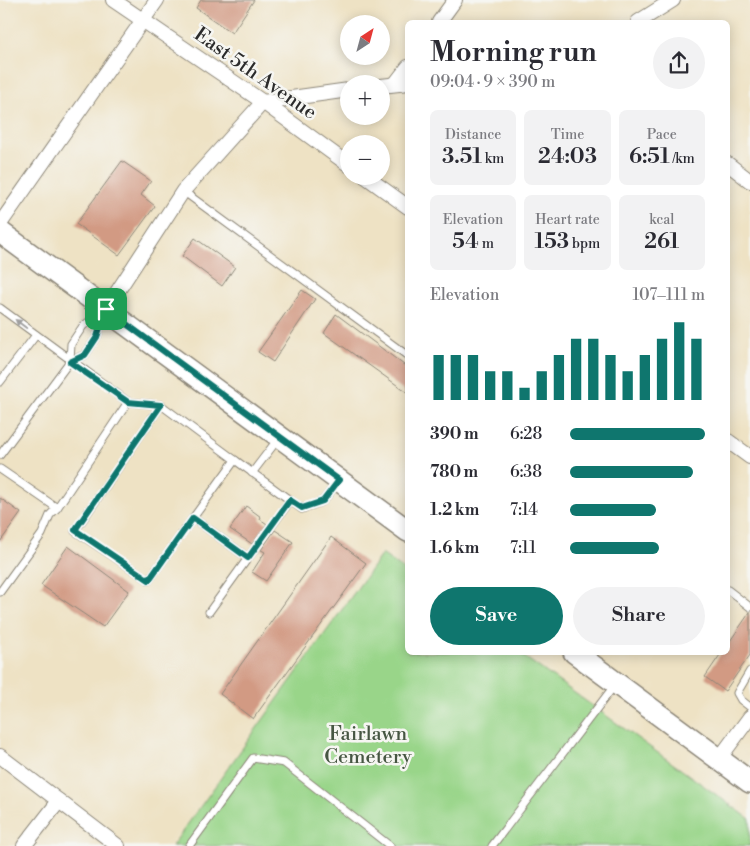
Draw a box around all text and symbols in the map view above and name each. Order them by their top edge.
north arrow [340,15,390,65]
map controls [340,15,390,185]
street label: East 5th Avenue [189,22,321,126]
text: Morning run [430,35,597,70]
button: share [653,37,705,89]
text: 09:04 · 9 × 390 m [430,72,555,92]
button: + [340,75,390,125]
text: Distance [445,126,501,144]
text: Time [551,126,584,144]
text: Pace [647,126,677,144]
button: − [340,135,390,185]
text: 3.51 [442,144,482,170]
text: 24:03 [538,144,597,170]
text: 6:51 [629,144,670,170]
text: km [482,150,504,168]
text: /km [670,150,695,168]
text: Elevation [443,211,503,229]
text: Heart rate [535,211,600,229]
text: kcal [649,211,675,229]
text: 54 [452,229,479,255]
text: 153 [535,229,569,255]
text: 261 [644,229,679,255]
text: m [479,235,494,253]
text: bpm [569,235,600,253]
text: Elevation [430,285,499,305]
text: 107–111 m [633,285,705,305]
pin [85,288,127,330]
icon: arrive [92,295,120,323]
one-way arrow [14,319,28,329]
text: 390 m [430,424,478,444]
text: 6:28 [510,424,542,444]
text: 780 m [430,462,478,482]
text: 6:38 [510,462,542,482]
text: 1.2 km [430,500,479,520]
text: 7:14 [510,500,538,520]
text: 1.6 km [430,538,479,558]
text: 7:11 [510,538,536,558]
button: Save [430,587,563,645]
button: Share [573,587,705,645]
park label: Fairlawn Cemetery [324,722,412,770]

